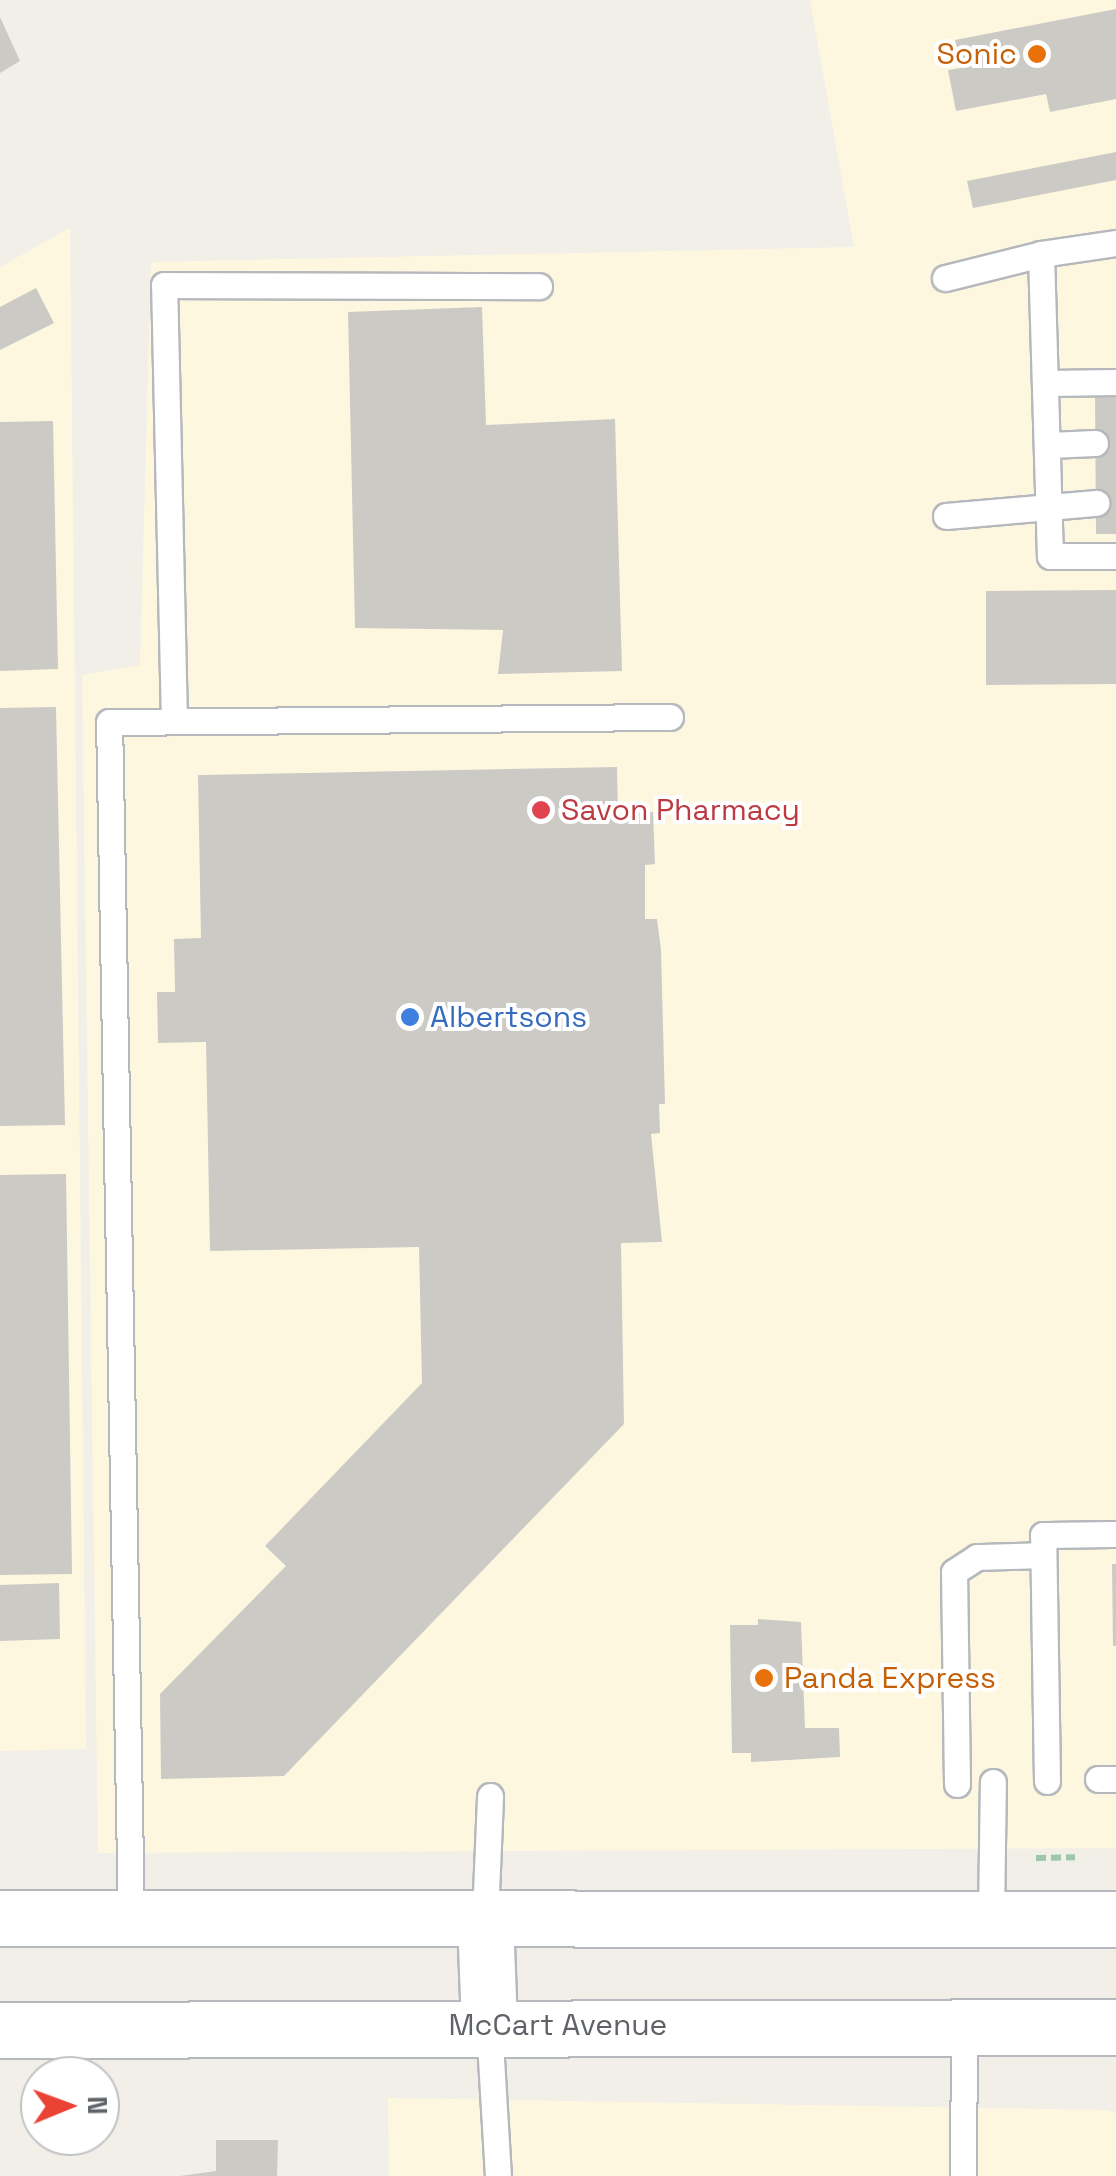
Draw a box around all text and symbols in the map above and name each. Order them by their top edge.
place label: Sonic [936,36,1017,72]
marker: Sonic [1026,43,1048,65]
place label: Savon Pharmacy [561,792,800,828]
marker: Savon Pharmacy [530,799,552,821]
place label: Albertsons [430,999,587,1035]
marker: Albertsons [399,1006,421,1028]
place label: Panda Express [784,1660,996,1696]
marker: Panda Express [753,1667,775,1689]
street label: McCart Avenue [448,2007,668,2043]
north arrow [20,2056,120,2156]
text: N [80,2096,116,2115]

